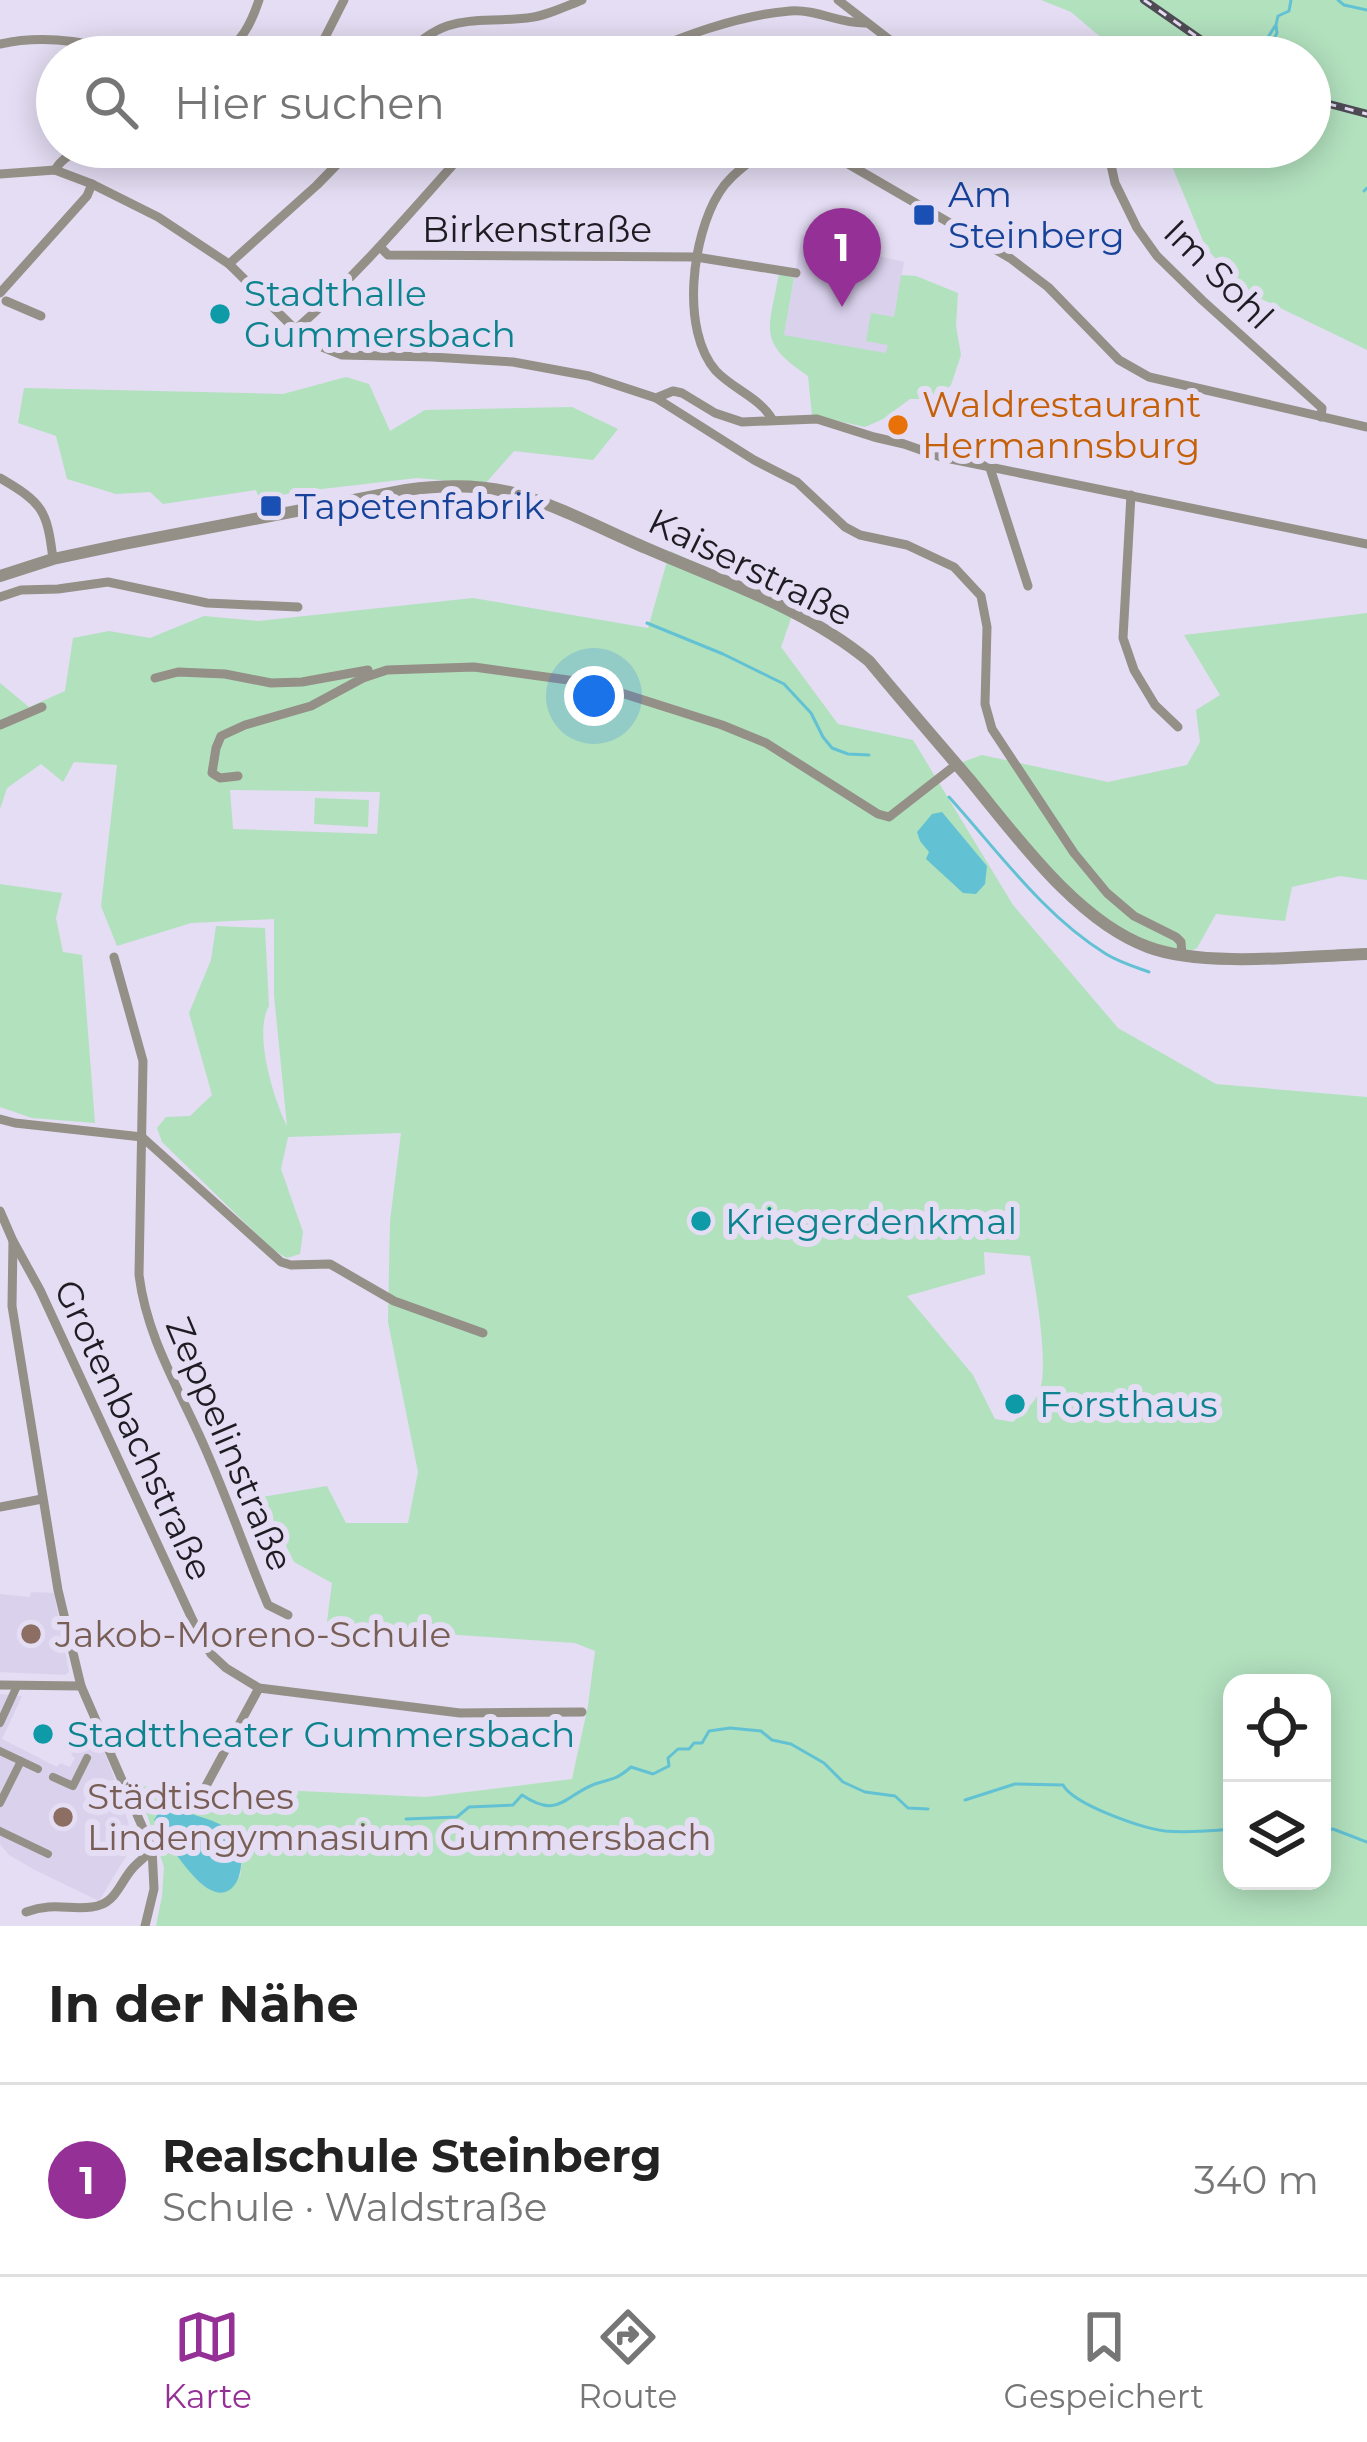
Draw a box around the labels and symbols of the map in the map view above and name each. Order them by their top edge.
place label: Am Steinberg [948,172,1125,257]
marker: Am Steinberg [911,202,937,228]
street label: Birkenstraße [422,207,652,251]
pin: 1 [803,208,881,307]
street label: Im Sohl [1155,210,1283,338]
place label: Stadthalle Gummersbach [244,271,516,356]
marker: Stadthalle Gummersbach [207,301,233,327]
place label: Waldrestaurant Hermannsburg [922,382,1201,467]
marker: Waldrestaurant Hermannsburg [885,412,911,438]
place label: Tapetenfabrik [295,484,545,528]
marker: Tapetenfabrik [258,493,284,519]
street label: Kaiserstraße [642,499,860,635]
your location [564,666,624,726]
place label: Kriegerdenkmal [725,1199,1017,1243]
marker: Kriegerdenkmal [688,1208,714,1234]
street label: Grotenbachstraße [45,1273,223,1587]
street label: Zeppelinstraße [157,1311,303,1577]
place label: Forsthaus [1039,1382,1218,1426]
marker: Forsthaus [1002,1391,1028,1417]
place label: Jakob-Moreno-Schule [54,1612,451,1656]
marker: Jakob-Moreno-Schule [18,1621,44,1647]
place label: Stadttheater Gummersbach [67,1712,575,1756]
marker: Stadttheater Gummersbach [30,1721,56,1747]
place label: Städtisches Lindengymnasium Gummersbach [87,1774,712,1859]
marker: Städtisches Lindengymnasium Gummersbach [50,1804,76,1830]

